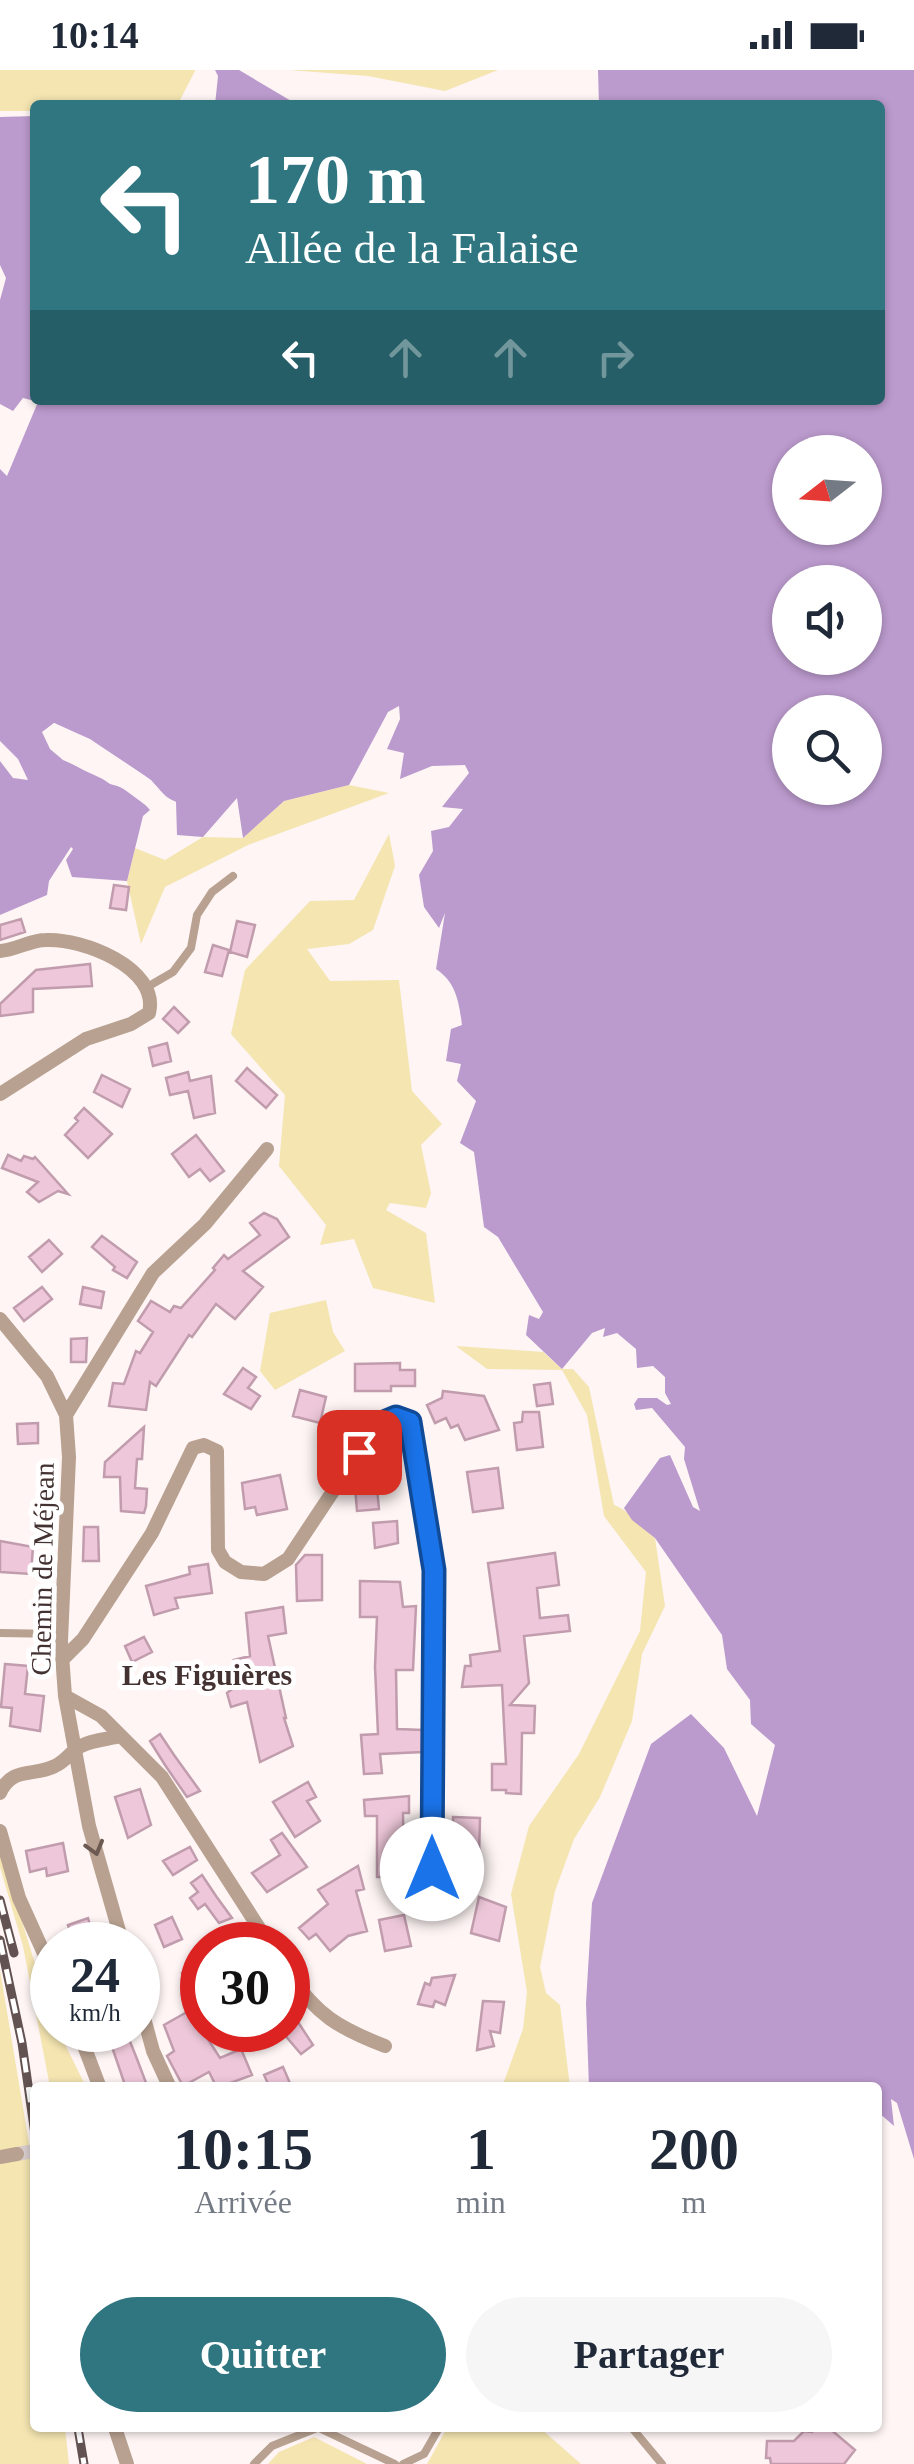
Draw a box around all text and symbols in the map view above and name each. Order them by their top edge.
text: 10:14 [50,14,139,56]
icon: left [80,140,210,270]
text: 170 m [245,141,426,218]
text: Allée de la Falaise [245,223,579,273]
icon: left [273,330,328,385]
icon: ahead [378,330,433,385]
icon: ahead [483,330,538,385]
icon: right [588,330,643,385]
north arrow [772,435,882,545]
map controls [772,435,882,805]
button: sound [772,565,882,675]
button: search [772,695,882,805]
pin [317,1410,402,1495]
icon: arrive [332,1425,387,1480]
street label: Chemin de Méjean [25,1462,60,1676]
district label: Les Figuières [122,1658,292,1691]
position arrow [380,1817,484,1921]
one-way arrow [83,1838,104,1855]
speed limit sign: 30 [180,1922,310,2052]
text: 24 [70,1947,120,2003]
text: km/h [69,1999,121,2026]
text: 10:15 [173,2116,313,2182]
text: 1 [466,2116,496,2182]
text: 200 [649,2116,739,2182]
text: Arrivée [194,2184,292,2220]
text: min [456,2184,506,2220]
text: m [681,2184,706,2220]
button: Quitter [80,2297,446,2412]
button: Partager [466,2297,832,2412]

